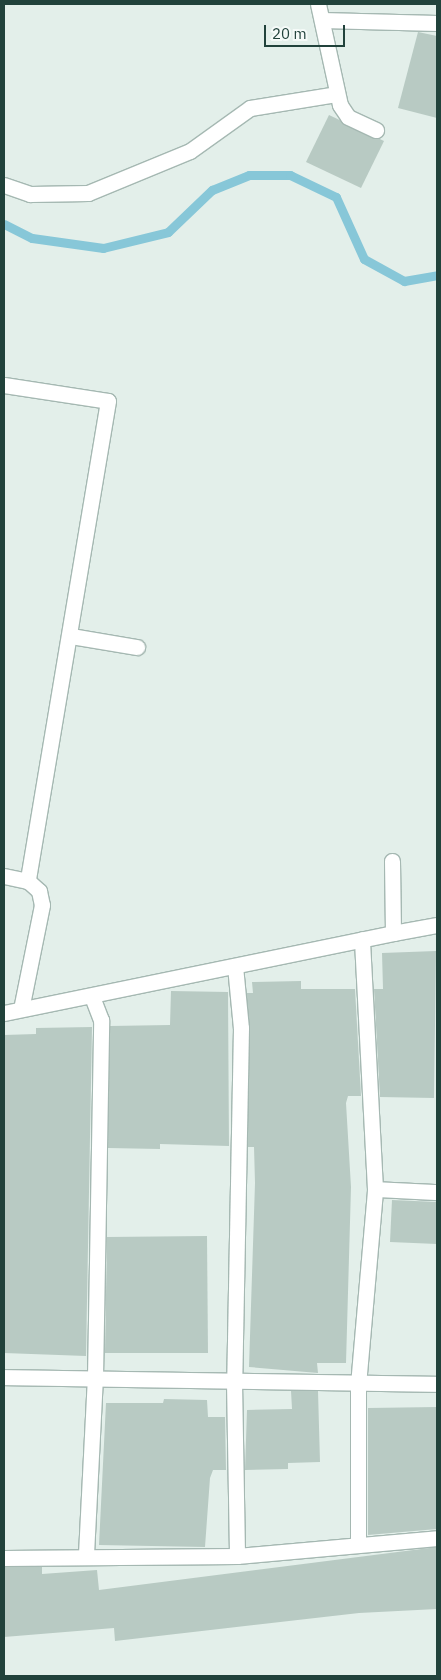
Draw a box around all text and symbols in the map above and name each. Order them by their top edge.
scale bar [266,15,347,47]
text: 20 m [272,24,307,43]

